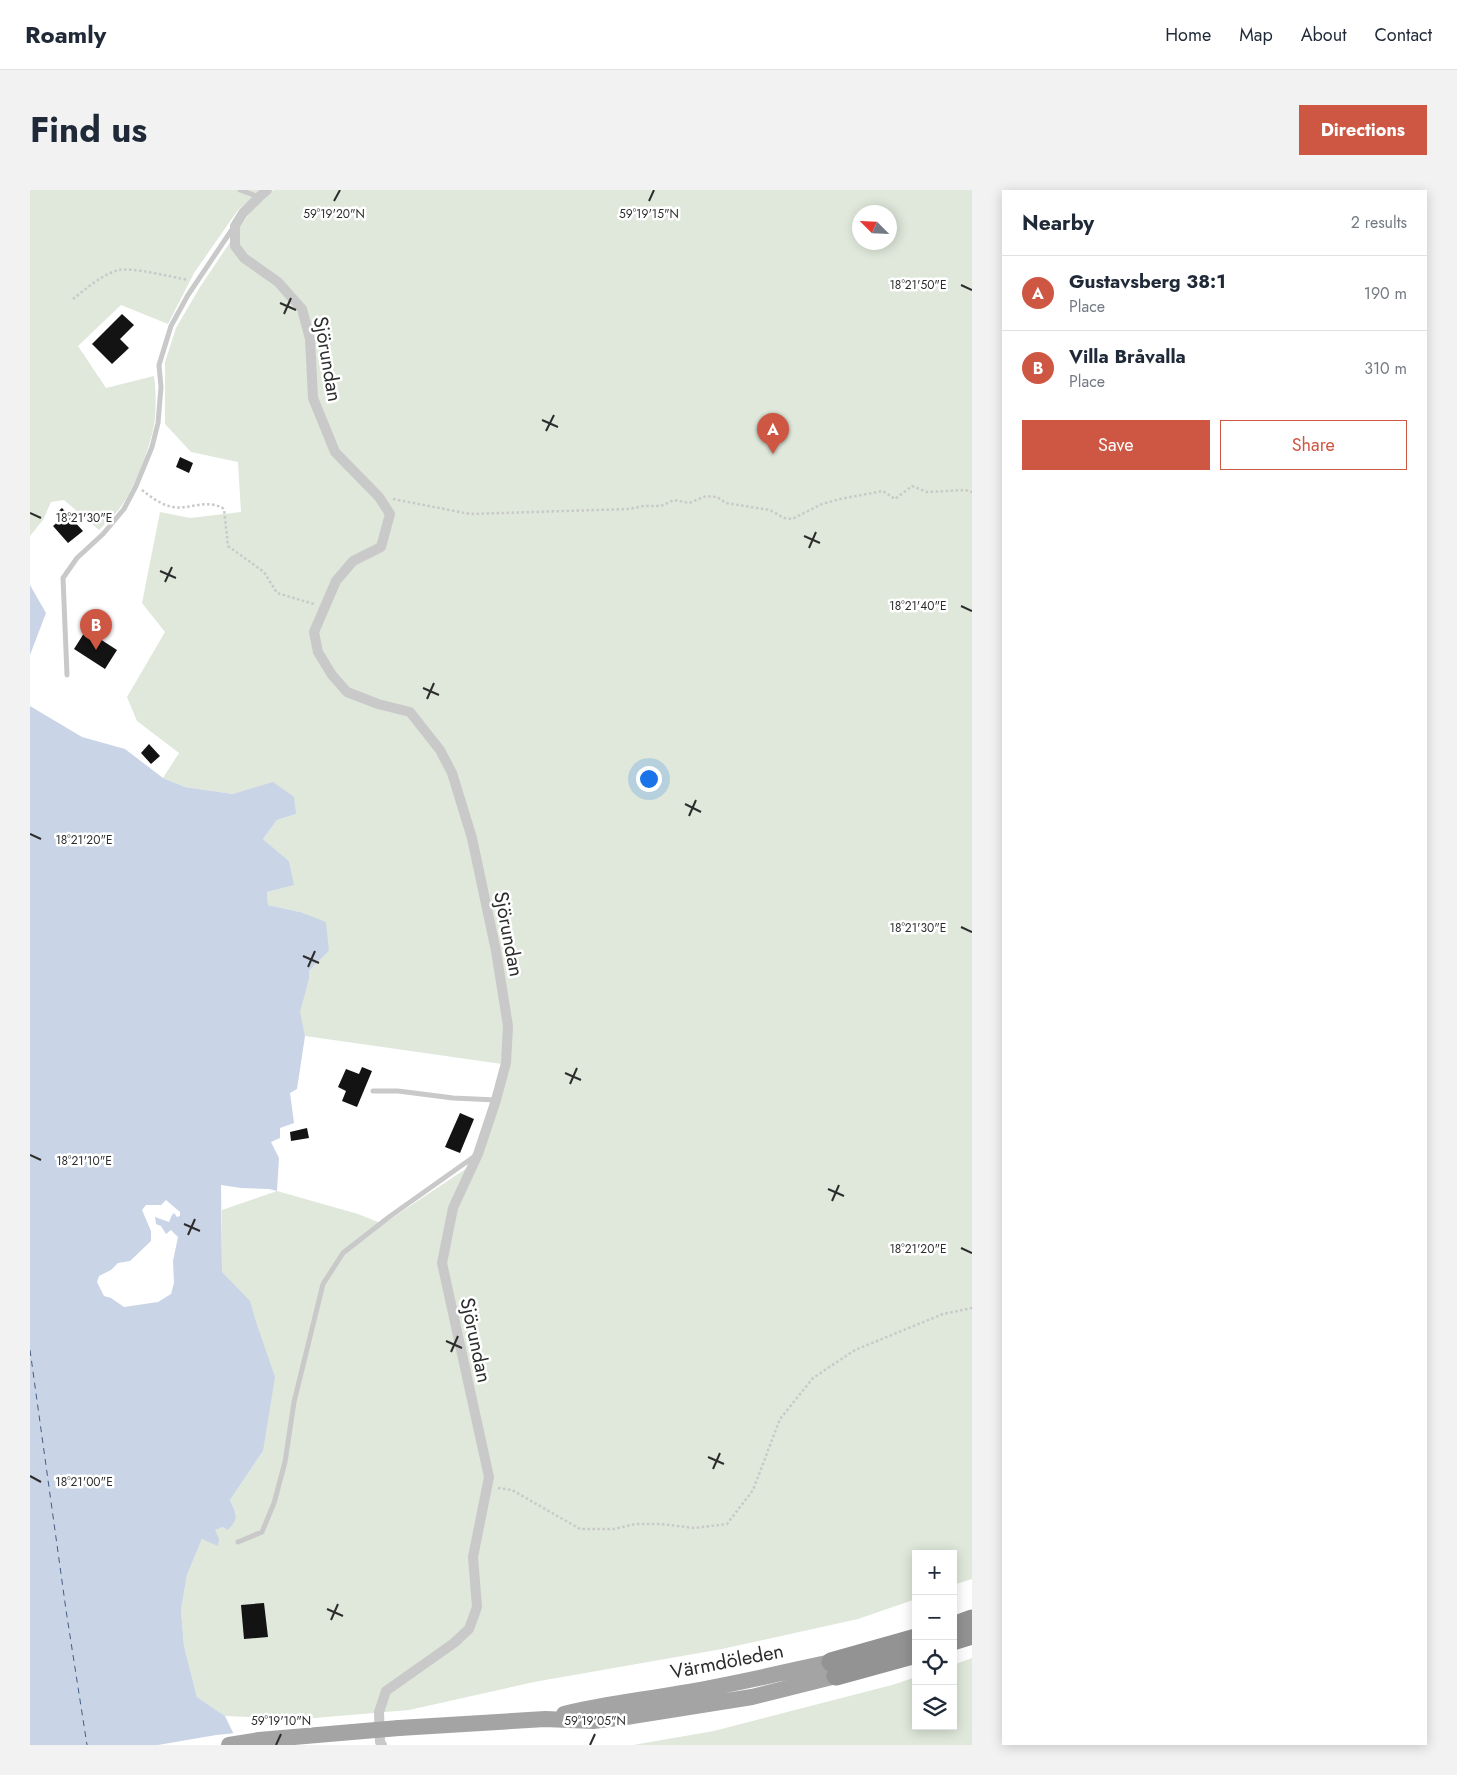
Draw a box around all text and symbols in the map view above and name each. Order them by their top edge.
text: Roamly [25,17,106,52]
text: Home [1165,22,1211,48]
text: Map [1239,22,1273,48]
text: About [1301,22,1346,48]
text: Contact [1374,22,1432,48]
text: Find us [30,105,147,155]
button: Directions [1299,105,1427,155]
text: 59°19'20"N [303,205,365,223]
text: 59°19'15"N [619,205,679,223]
north arrow [852,205,897,250]
text: Nearby [1022,208,1094,238]
text: 2 results [1351,211,1407,234]
text: Gustavsberg 38:1 [1069,268,1226,295]
text: 18°21'50"E [889,276,947,294]
text: A [1032,282,1044,305]
text: 190 m [1364,282,1407,305]
text: Place [1069,295,1105,318]
street label: Sjörundan [306,314,349,404]
text: Villa Bråvalla [1069,343,1186,370]
text: B [1033,357,1043,380]
text: 310 m [1364,357,1407,380]
text: Place [1069,370,1105,393]
pin: A [757,413,789,454]
button: Save [1022,420,1210,470]
button: Share [1220,420,1407,470]
text: 18°21'30"E [56,509,112,527]
text: 18°21'40"E [889,597,947,615]
pin: B [80,609,112,650]
your location [636,766,662,792]
text: 18°21'20"E [55,831,113,849]
street label: Sjörundan [486,889,531,979]
text: 18°21'30"E [890,919,946,937]
text: 18°21'10"E [56,1152,112,1170]
text: 18°21'20"E [889,1240,947,1258]
street label: Sjörundan [452,1295,499,1385]
text: 18°21'00"E [55,1473,113,1491]
map controls [912,1550,957,1730]
button: + [912,1550,957,1595]
button: − [912,1595,957,1640]
street label: Värmdöleden [668,1636,786,1687]
button: locate [912,1640,957,1685]
button: layers [912,1685,957,1730]
text: 59°19'10"N [251,1712,311,1730]
text: 59°19'05"N [564,1712,626,1730]

